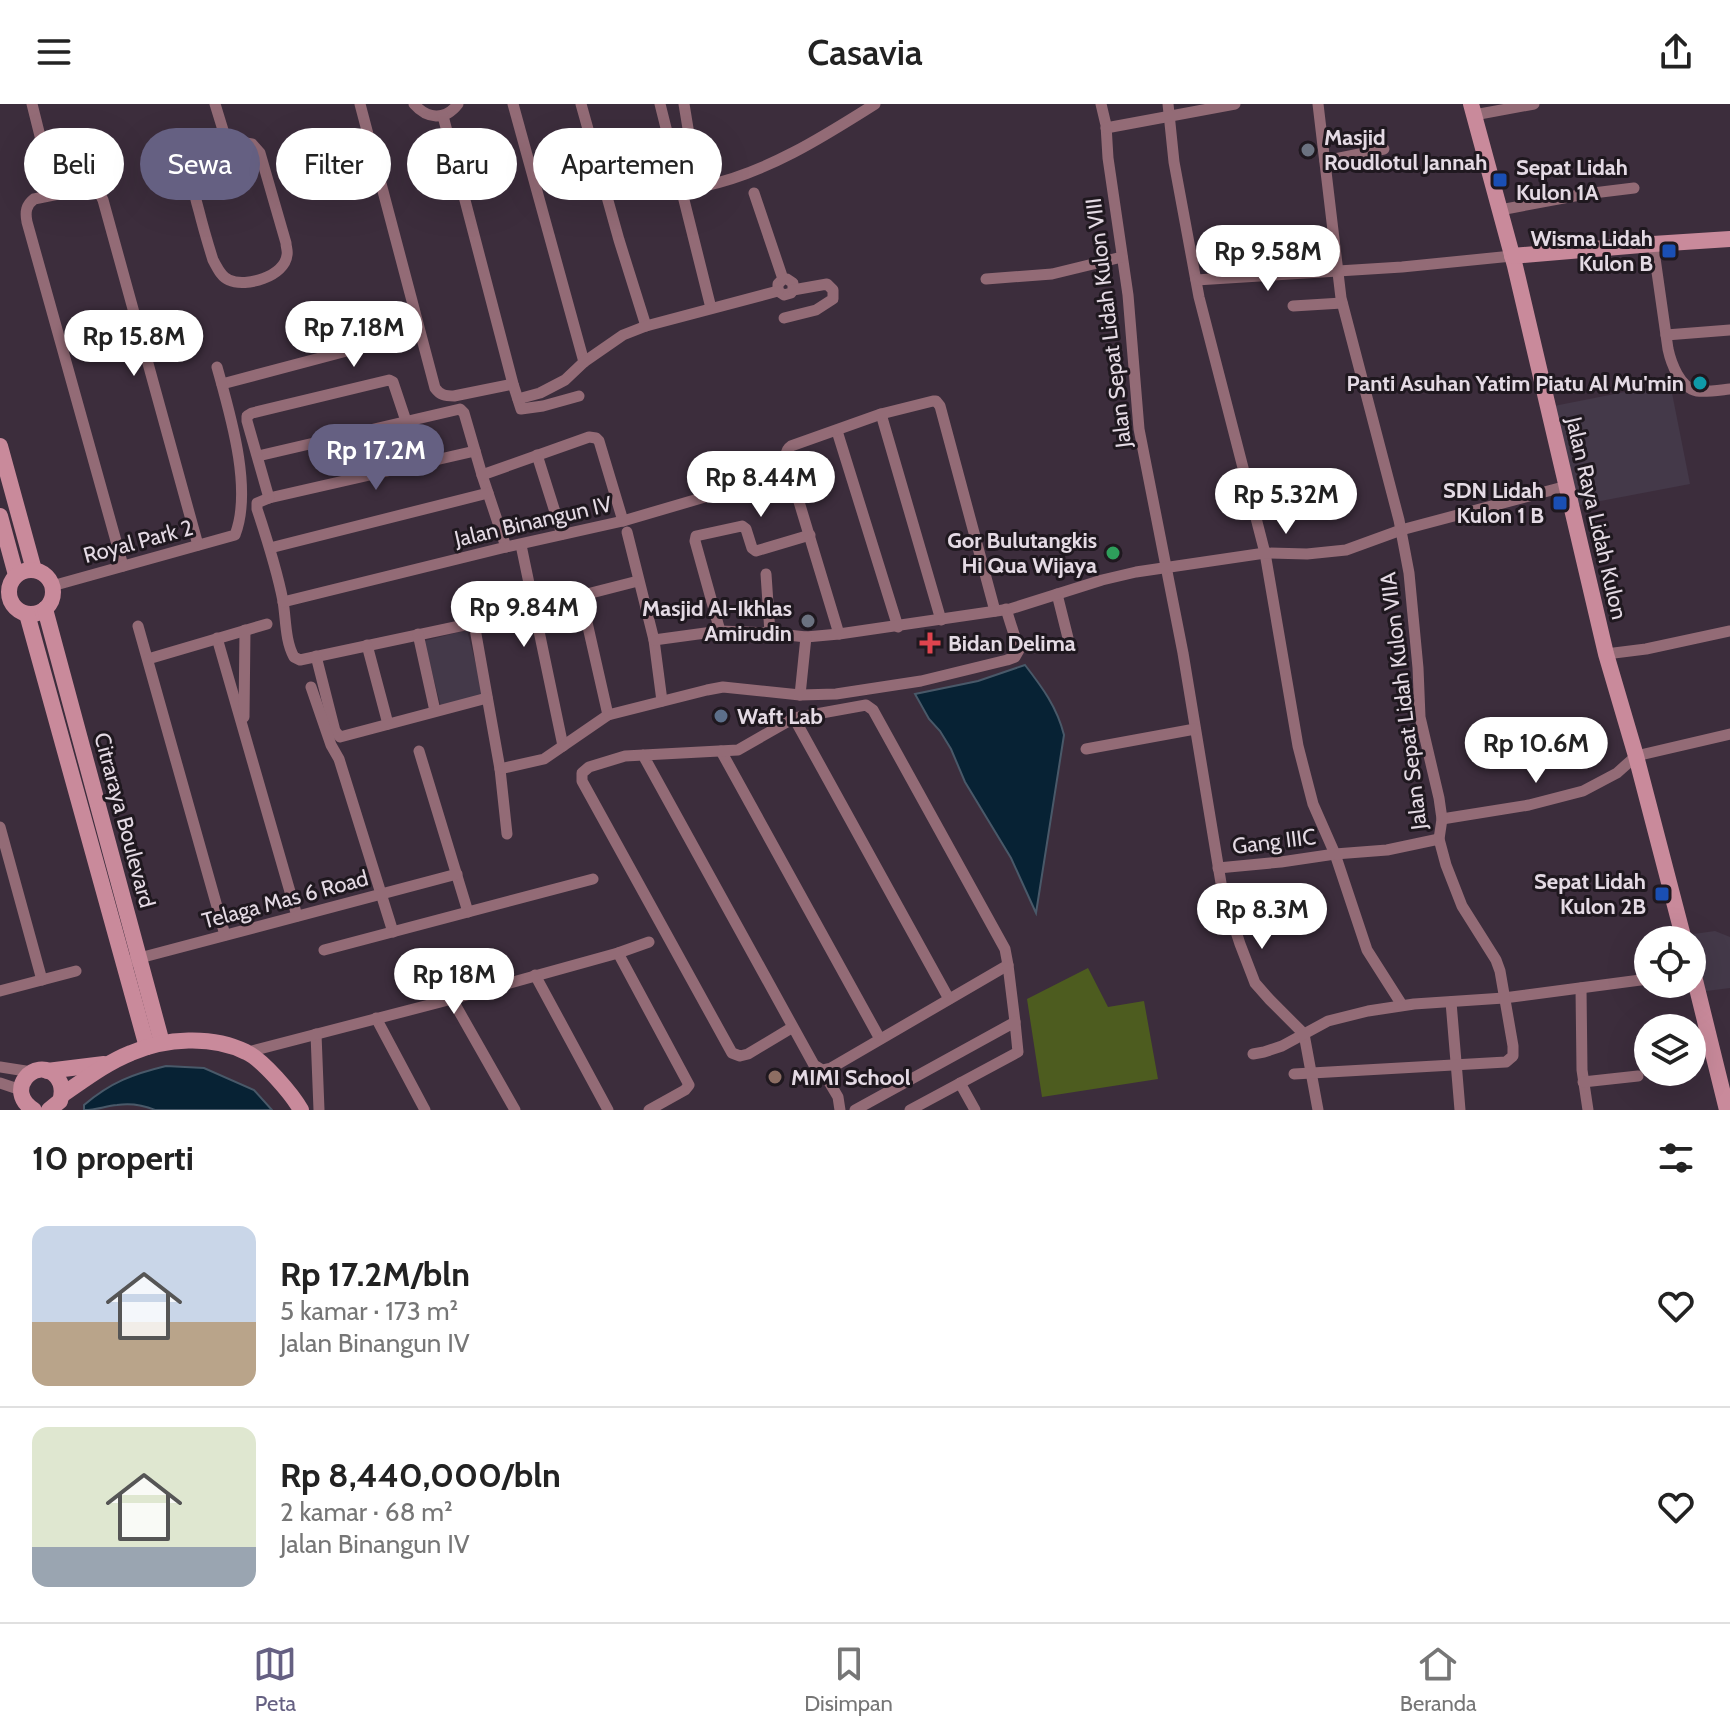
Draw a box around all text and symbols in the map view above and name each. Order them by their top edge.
icon: menu [32,30,76,74]
text: Casavia [807,30,923,74]
icon: share [1654,30,1698,74]
place label: Masjid Roudlotul Jannah [1324,124,1487,176]
chip: Beli [24,128,124,200]
chip: Sewa [140,128,260,200]
chip: Filter [276,128,391,200]
chip: Baru [407,128,517,200]
chip: Apartemen [533,128,722,200]
marker: Masjid Roudlotul Jannah [1299,141,1317,159]
place label: Sepat Lidah Kulon 1A [1516,154,1628,206]
marker: Sepat Lidah Kulon 1A [1491,171,1509,189]
street label: Jalan Sepat Lidah Kulon VIII [1080,196,1137,450]
pin: Rp 9.58M [1185,225,1351,293]
place label: Wisma Lidah Kulon B [1530,225,1653,277]
text: Rp 9.58M [1214,235,1322,267]
marker: Wisma Lidah Kulon B [1660,242,1678,260]
pin: Rp 7.18M [271,301,437,369]
pin: Rp 15.8M [51,310,217,378]
text: Rp 7.18M [303,311,405,343]
text: Rp 15.8M [82,320,186,352]
place label: Panti Asuhan Yatim Piatu Al Mu'min [1347,370,1684,397]
marker: Panti Asuhan Yatim Piatu Al Mu'min [1691,374,1709,392]
street label: Jalan Raya Lidah Kulon [1560,413,1633,622]
pin: Rp 17.2M [293,424,459,492]
text: Rp 17.2M [326,434,426,466]
pin: Rp 8.44M [678,451,844,519]
text: Rp 8.44M [705,461,817,493]
pin: Rp 5.32M [1203,468,1369,536]
place label: SDN Lidah Kulon 1 B [1443,477,1544,529]
text: Rp 5.32M [1233,478,1339,510]
street label: Jalan Binangun IV [451,490,615,553]
marker: SDN Lidah Kulon 1 B [1551,494,1569,512]
street label: Royal Park 2 [80,514,196,569]
place label: Gor Bulutangkis Hi Qua Wijaya [947,527,1097,579]
marker: Gor Bulutangkis Hi Qua Wijaya [1104,544,1122,562]
street label: Jalan Sepat Lidah Kulon VIIA [1374,570,1433,832]
pin: Rp 9.84M [441,581,607,649]
text: Rp 9.84M [469,591,579,623]
place label: Masjid Al-Ikhlas Amirudin [642,595,792,647]
marker: Masjid Al-Ikhlas Amirudin [799,612,817,630]
place label: Bidan Delima [948,630,1076,657]
marker: Bidan Delima [919,632,941,654]
place label: Waft Lab [737,703,823,730]
marker: Waft Lab [712,707,730,725]
pin: Rp 10.6M [1453,717,1619,785]
text: Rp 10.6M [1483,727,1589,759]
street label: Citraraya Boulevard [88,730,161,911]
street label: Gang IIIC [1231,823,1317,860]
street label: Telaga Mas 6 Road [199,864,371,935]
place label: Sepat Lidah Kulon 2B [1534,868,1646,920]
pin: Rp 8.3M [1188,883,1336,951]
marker: Sepat Lidah Kulon 2B [1653,885,1671,903]
text: Rp 8.3M [1215,893,1309,925]
map controls [1634,926,1706,1086]
button: locate [1634,926,1706,998]
pin: Rp 18M [389,948,519,1016]
text: Rp 18M [412,958,496,990]
button: layers [1634,1014,1706,1086]
place label: MIMI School [791,1064,911,1091]
marker: MIMI School [766,1068,784,1086]
icon: filters [1654,1136,1698,1180]
text: 10 properti [32,1137,194,1179]
text: Rp 17.2M/bln [280,1253,470,1295]
icon: home [96,1258,192,1354]
icon: heart [1654,1284,1698,1328]
text: 5 kamar · 173 m² [280,1295,458,1327]
text: Jalan Binangun IV [280,1327,470,1359]
text: Rp 8,440,000/bln [280,1454,561,1496]
icon: home [96,1459,192,1555]
icon: heart [1654,1485,1698,1529]
text: 2 kamar · 68 m² [280,1496,453,1528]
text: Jalan Binangun IV [280,1528,470,1560]
tab: Peta [253,1642,297,1717]
tab: Disimpan [804,1642,893,1717]
tab: Beranda [1400,1642,1477,1717]

